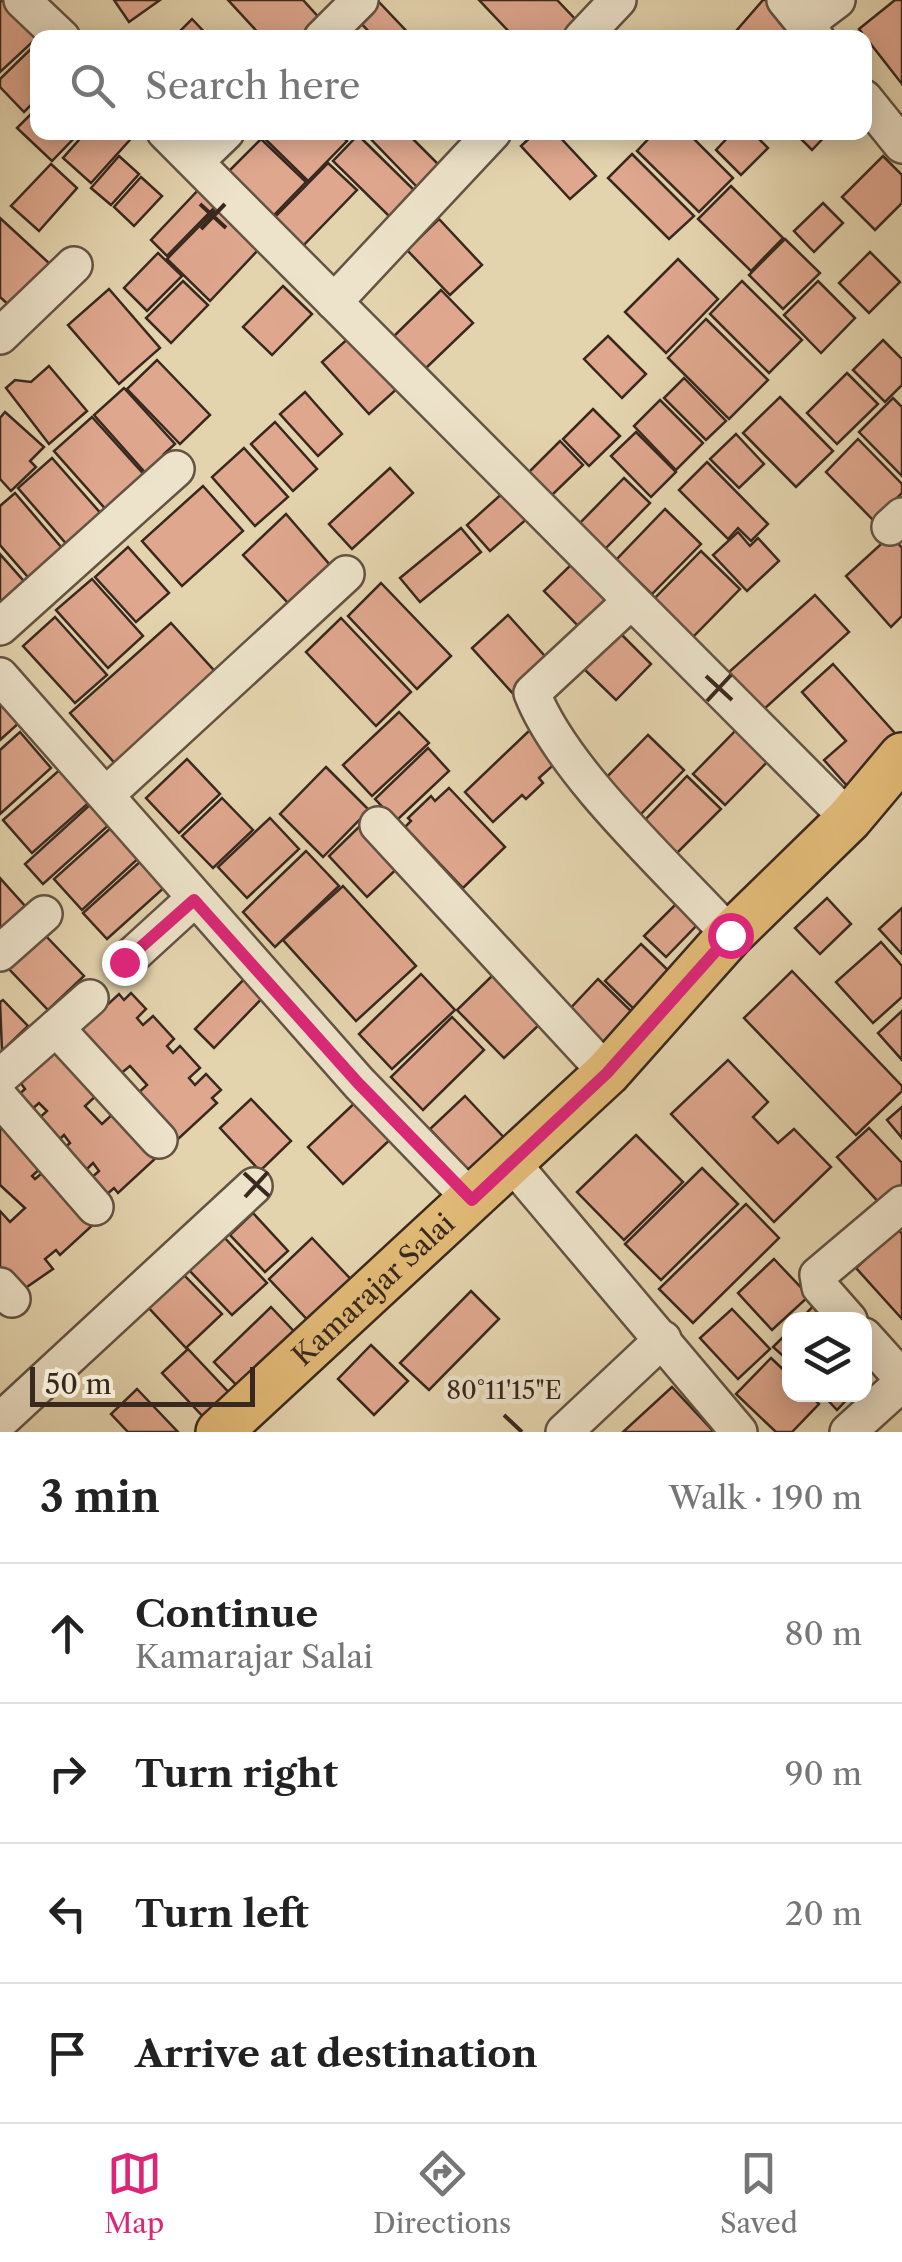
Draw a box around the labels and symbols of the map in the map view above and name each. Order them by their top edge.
route start [708,913,754,959]
route end [102,940,148,986]
street label: Kamarajar Salai [285,1206,461,1373]
scale bar [30,1362,255,1406]
text: 80°11'15"E [446,1375,562,1406]

